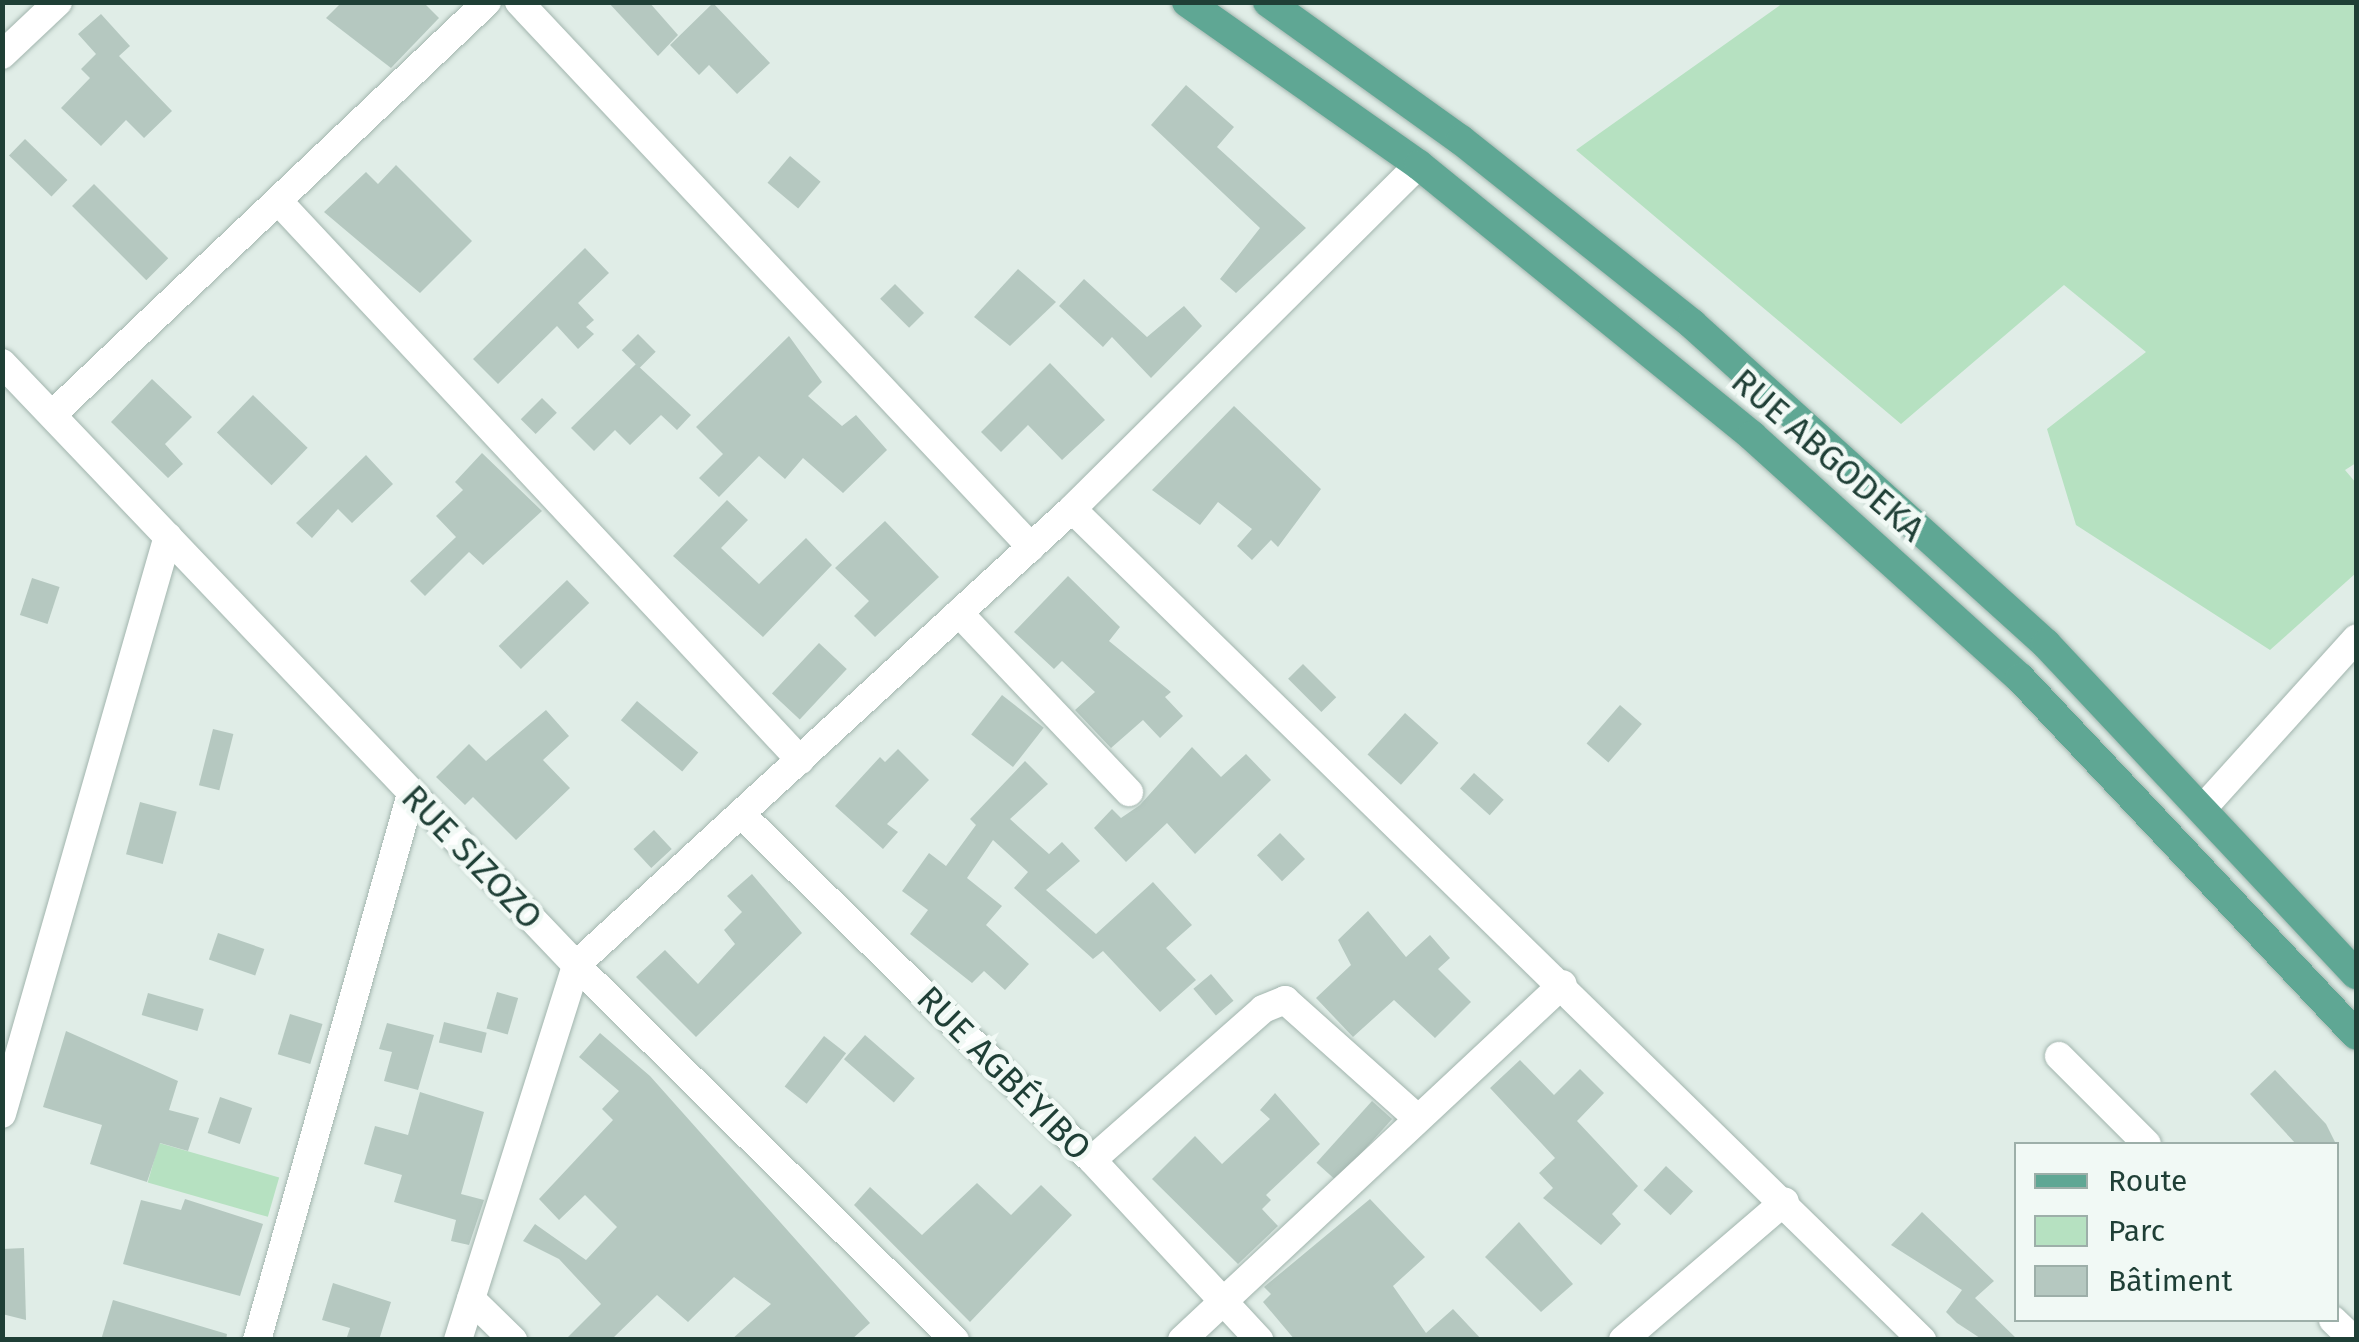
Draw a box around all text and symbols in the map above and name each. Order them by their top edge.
street label: RUE ABGODEKA [1723,360,1933,550]
street label: RUE SIZOZO [393,776,551,938]
street label: RUE AGBÉYIBO [908,977,1100,1169]
legend [2014,1142,2339,1322]
text: Route [2108,1163,2187,1199]
text: Parc [2108,1213,2165,1249]
text: Bâtiment [2108,1263,2232,1299]

